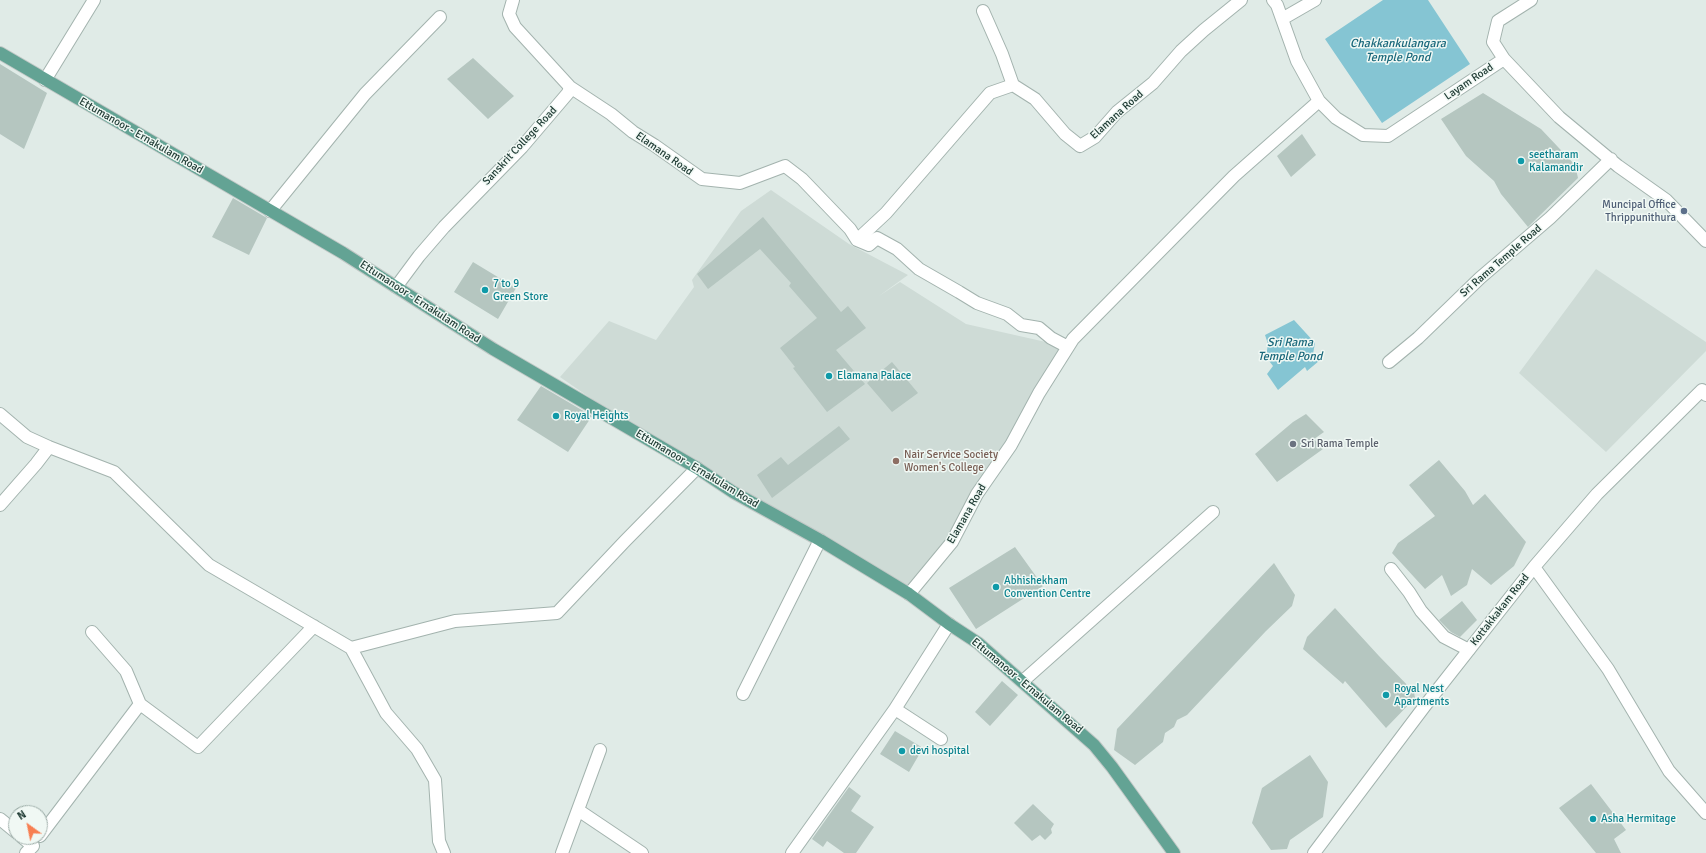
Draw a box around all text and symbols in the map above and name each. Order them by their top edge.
water label: Chakkankulangara Temple Pond [1350,37,1446,65]
street label: Layam Road [1442,61,1496,103]
street label: Elamana Road [1088,88,1146,142]
street label: Ettumanoor - Ernakulam Road [77,95,205,177]
street label: Sanskrit College Road [480,104,560,188]
street label: Elamana Road [633,129,695,179]
place label: seetharam Kalamandir [1529,148,1583,174]
marker: seetharam Kalamandir [1516,156,1526,166]
place label: Muncipal Office Thrippunithura [1602,198,1676,224]
marker: Muncipal Office Thrippunithura [1679,206,1689,216]
street label: Sri Rama Temple Road [1458,222,1544,300]
street label: Ettumanoor - Ernakulam Road [357,258,483,346]
place label: 7 to 9 Green Store [493,277,548,303]
marker: 7 to 9 Green Store [480,285,490,295]
water label: Sri Rama Temple Pond [1258,336,1322,364]
place label: Elamana Palace [837,369,911,383]
marker: Elamana Palace [824,371,834,381]
place label: Royal Heights [564,409,629,423]
marker: Royal Heights [551,411,561,421]
street label: Ettumanoor - Ernakulam Road [633,427,761,511]
place label: Sri Rama Temple [1301,437,1379,451]
marker: Sri Rama Temple [1288,439,1298,449]
place label: Nair Service Society Women's College [904,448,998,474]
marker: Nair Service Society Women's College [891,456,901,466]
street label: Elamana Road [945,482,989,546]
street label: Kottakkakam Road [1468,571,1532,649]
place label: Abhishekham Convention Centre [1004,574,1091,600]
marker: Abhishekham Convention Centre [991,582,1001,592]
street label: Ettumanoor - Ernakulam Road [969,636,1085,736]
place label: Royal Nest Apartments [1394,682,1449,708]
marker: Royal Nest Apartments [1381,690,1391,700]
place label: devi hospital [910,744,969,758]
marker: devi hospital [897,746,907,756]
north arrow [8,805,48,845]
text: N [15,808,28,823]
place label: Asha Hermitage [1601,812,1676,826]
marker: Asha Hermitage [1588,814,1598,824]

